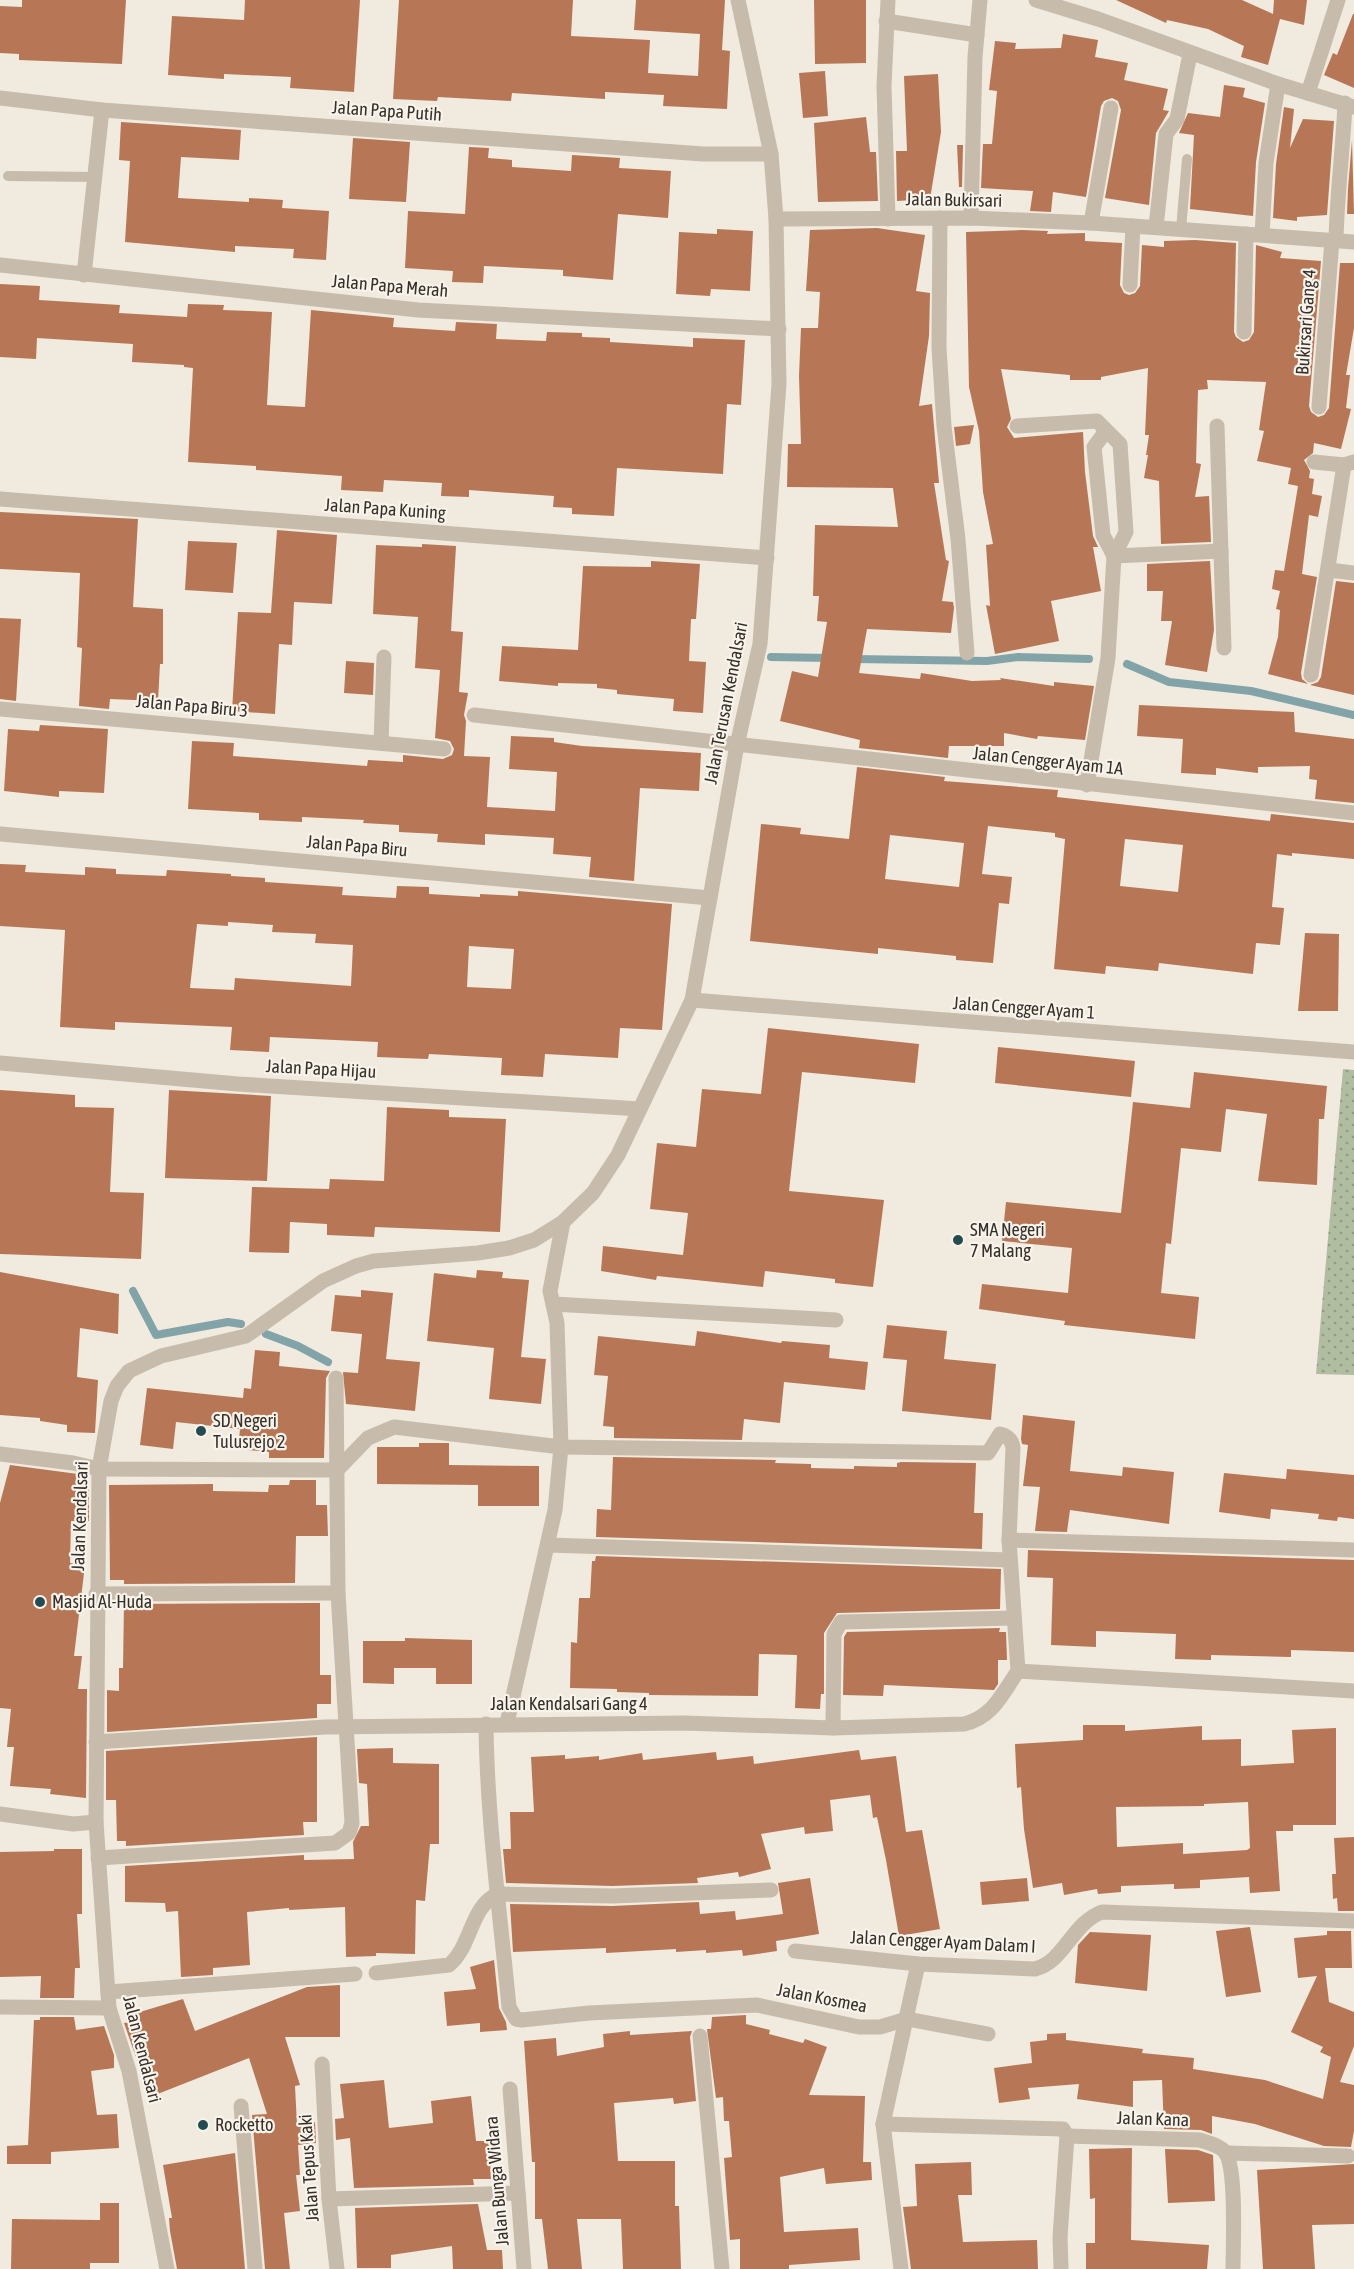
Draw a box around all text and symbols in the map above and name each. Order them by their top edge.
street label: Jalan Papa Putih [331,96,443,125]
street label: Jalan Bukirsari [905,188,1003,211]
street label: Bukirsari Gang 4 [1291,268,1320,376]
street label: Jalan Papa Merah [331,270,449,301]
street label: Jalan Papa Kuning [324,494,447,523]
street label: Jalan Terusan Kendalsari [699,620,752,786]
street label: Jalan Papa Biru 3 [135,690,249,721]
street label: Jalan Cengger Ayam 1A [972,742,1125,779]
street label: Jalan Papa Biru [306,831,408,860]
street label: Jalan Cengger Ayam 1 [952,992,1096,1023]
street label: Jalan Papa Hijau [265,1055,377,1082]
place label: SMA Negeri 7 Malang [970,1219,1045,1261]
marker: SMA Negeri 7 Malang [951,1233,965,1247]
place label: SD Negeri Tulusrejo 2 [213,1410,286,1452]
marker: SD Negeri Tulusrejo 2 [194,1424,208,1438]
street label: Jalan Kendalsari [67,1461,92,1571]
place label: Masjid Al-Huda [52,1591,152,1612]
marker: Masjid Al-Huda [33,1595,47,1609]
street label: Jalan Kendalsari Gang 4 [490,1693,648,1714]
street label: Jalan Cengger Ayam Dalam I [850,1926,1036,1957]
street label: Jalan Kosmea [775,1978,869,2017]
street label: Jalan Kendalsari [119,1993,166,2105]
street label: Jalan Kana [1116,2107,1190,2130]
place label: Rocketto [215,2114,274,2135]
street label: Jalan Tepus Kaki [294,2114,323,2223]
street label: Jalan Bunga Widara [480,2115,513,2247]
marker: Rocketto [196,2118,210,2132]

